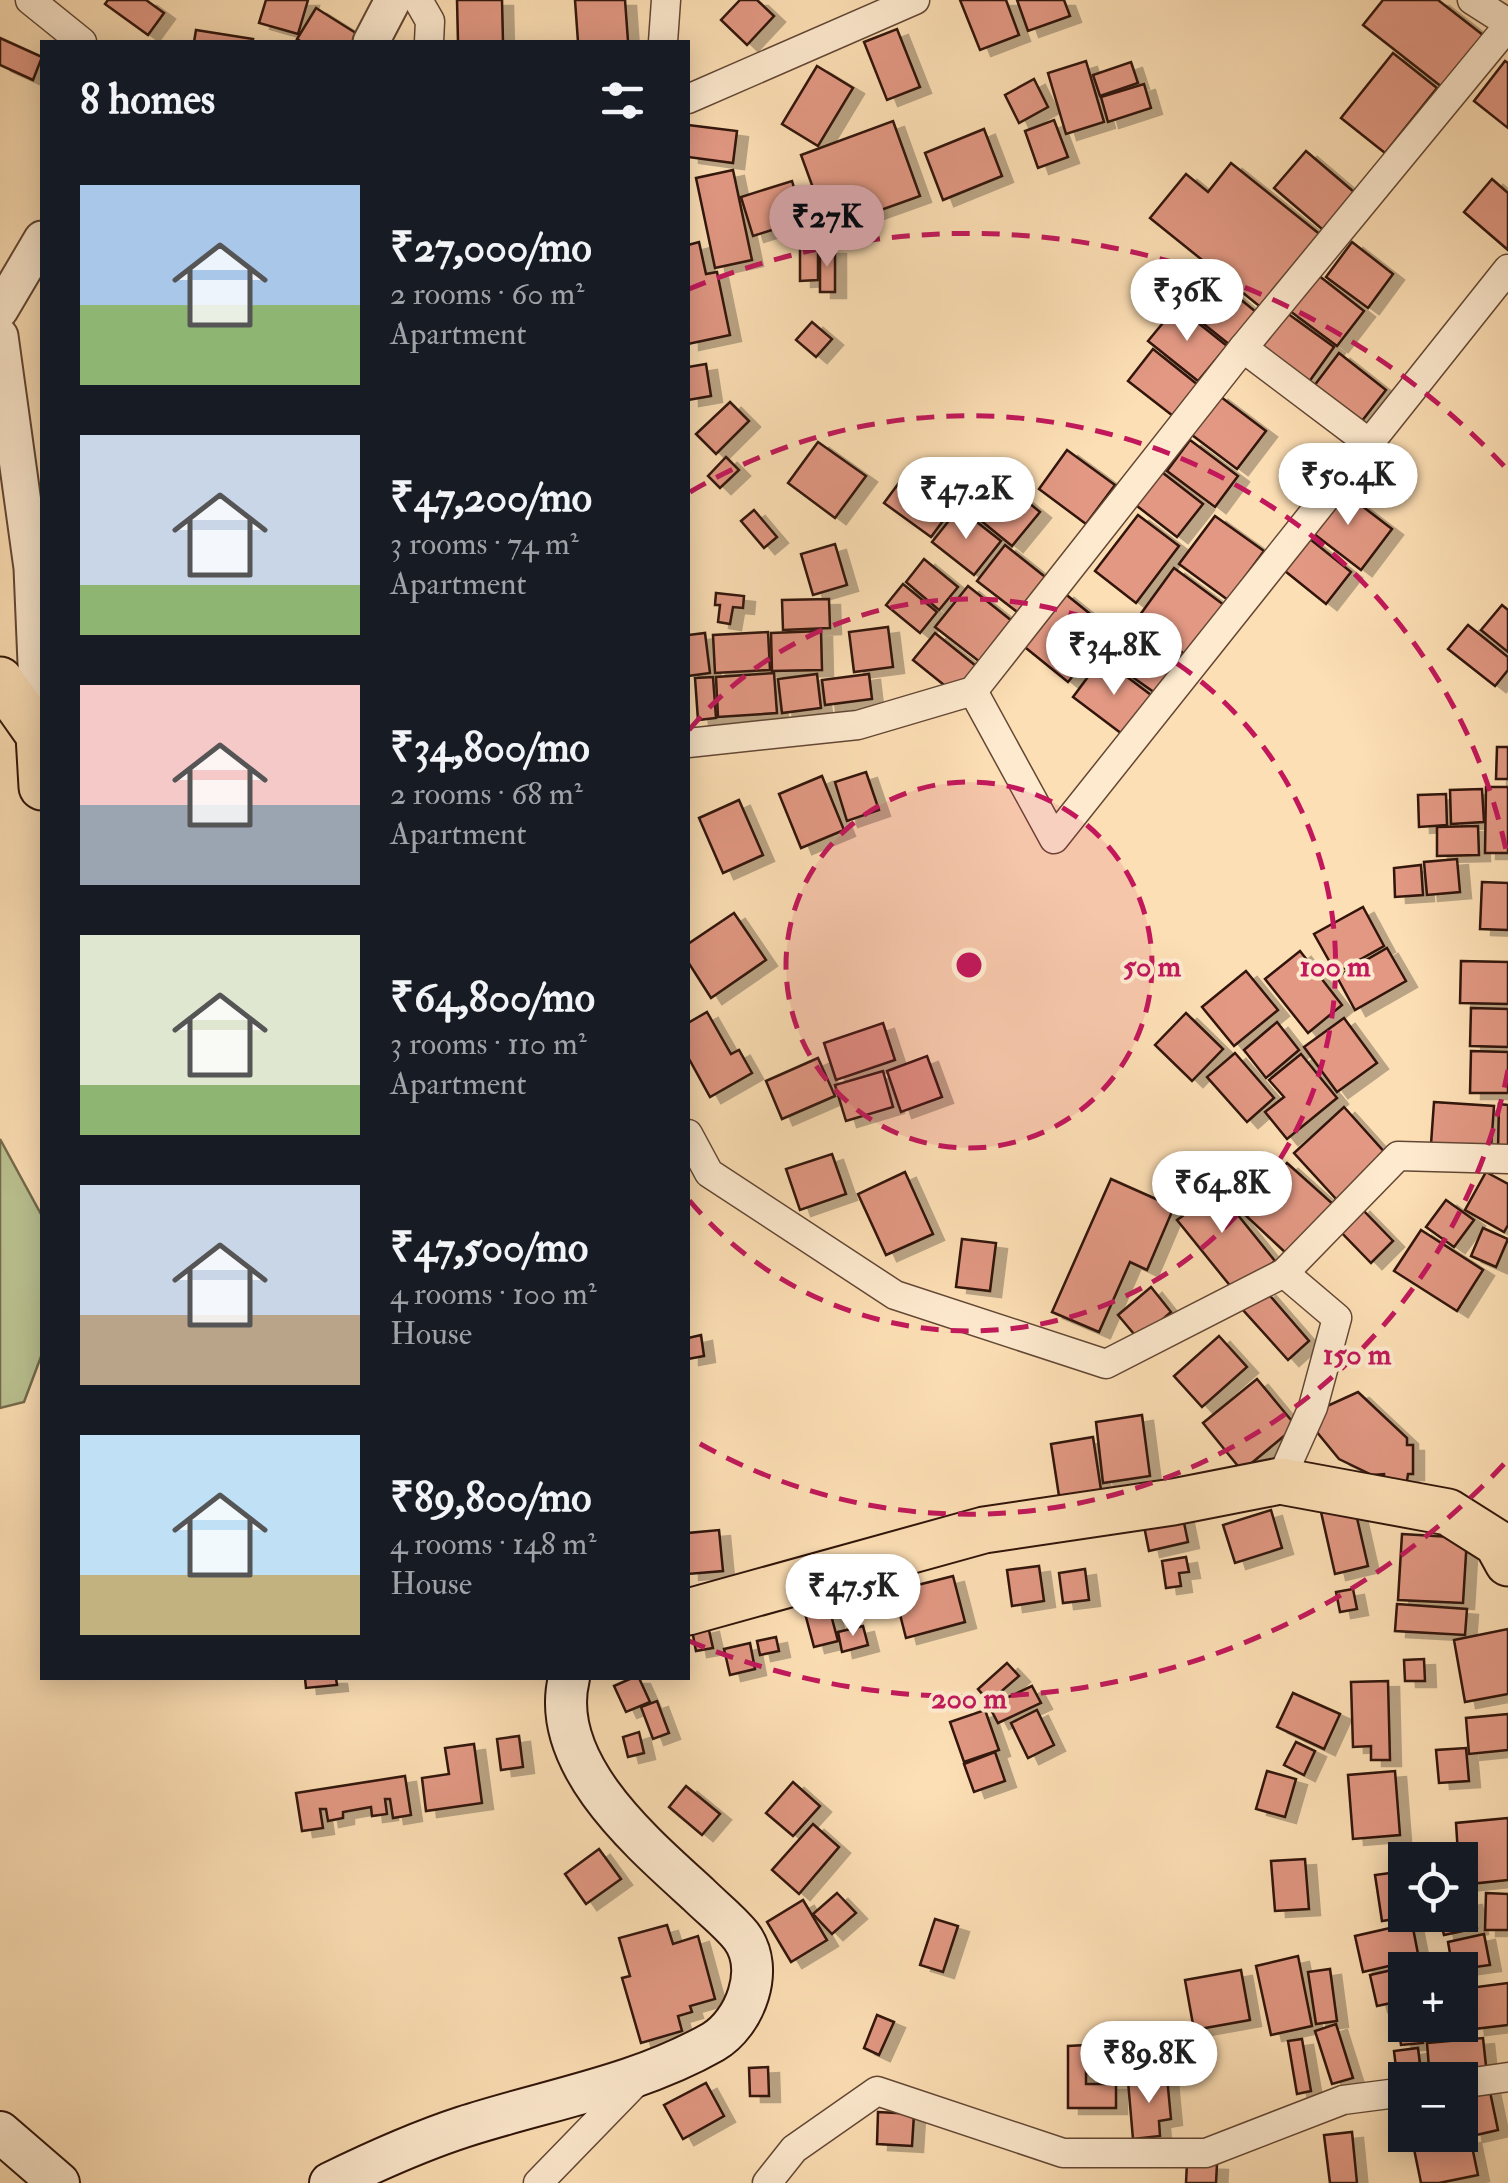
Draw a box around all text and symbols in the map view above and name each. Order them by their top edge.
icon: filters [595,73,650,128]
text: 8 homes [80,74,215,126]
pin: ₹27K [768,185,886,270]
text: ₹27K [791,197,863,237]
text: ₹27,000/mo [390,222,592,274]
icon: home [160,225,280,345]
pin: ₹36K [1128,259,1246,344]
text: ₹36K [1152,271,1222,311]
text: 2 rooms · 60 m² [390,274,584,314]
text: Apartment [390,314,527,354]
pin: ₹50.4K [1267,443,1429,528]
text: ₹50.4K [1301,455,1395,495]
pin: ₹47.2K [885,457,1047,542]
text: ₹47.2K [919,469,1013,509]
text: ₹47,200/mo [390,472,592,524]
icon: home [160,475,280,595]
text: 3 rooms · 74 m² [390,524,579,564]
text: Apartment [390,564,527,604]
pin: ₹34.8K [1033,613,1195,698]
text: ₹34.8K [1068,625,1160,665]
text: ₹34,800/mo [390,722,590,774]
icon: home [160,725,280,845]
text: 2 rooms · 68 m² [390,774,583,814]
text: Apartment [390,814,527,854]
centre of rings [951,947,987,983]
text: 50 m [1123,948,1182,985]
text: 100 m [1300,948,1371,985]
text: ₹64,800/mo [390,972,595,1024]
icon: home [160,975,280,1095]
text: 3 rooms · 110 m² [390,1024,587,1064]
text: Apartment [390,1064,527,1104]
pin: ₹64.8K [1141,1151,1303,1236]
text: ₹64.8K [1174,1163,1270,1203]
text: ₹47,500/mo [390,1222,588,1274]
icon: home [160,1225,280,1345]
text: 4 rooms · 100 m² [390,1274,597,1314]
text: House [390,1314,472,1354]
text: 150 m [1323,1336,1392,1373]
text: ₹89,800/mo [390,1472,592,1524]
icon: home [160,1475,280,1595]
text: 4 rooms · 148 m² [390,1524,596,1564]
pin: ₹47.5K [772,1554,934,1639]
text: House [390,1564,472,1604]
text: ₹47.5K [808,1566,898,1606]
text: 200 m [931,1680,1007,1717]
map controls [1388,1842,1478,2152]
button: locate [1388,1842,1478,1932]
button: + [1388,1952,1478,2042]
pin: ₹89.8K [1068,2021,1230,2106]
text: ₹89.8K [1102,2033,1196,2073]
button: − [1388,2062,1478,2152]

